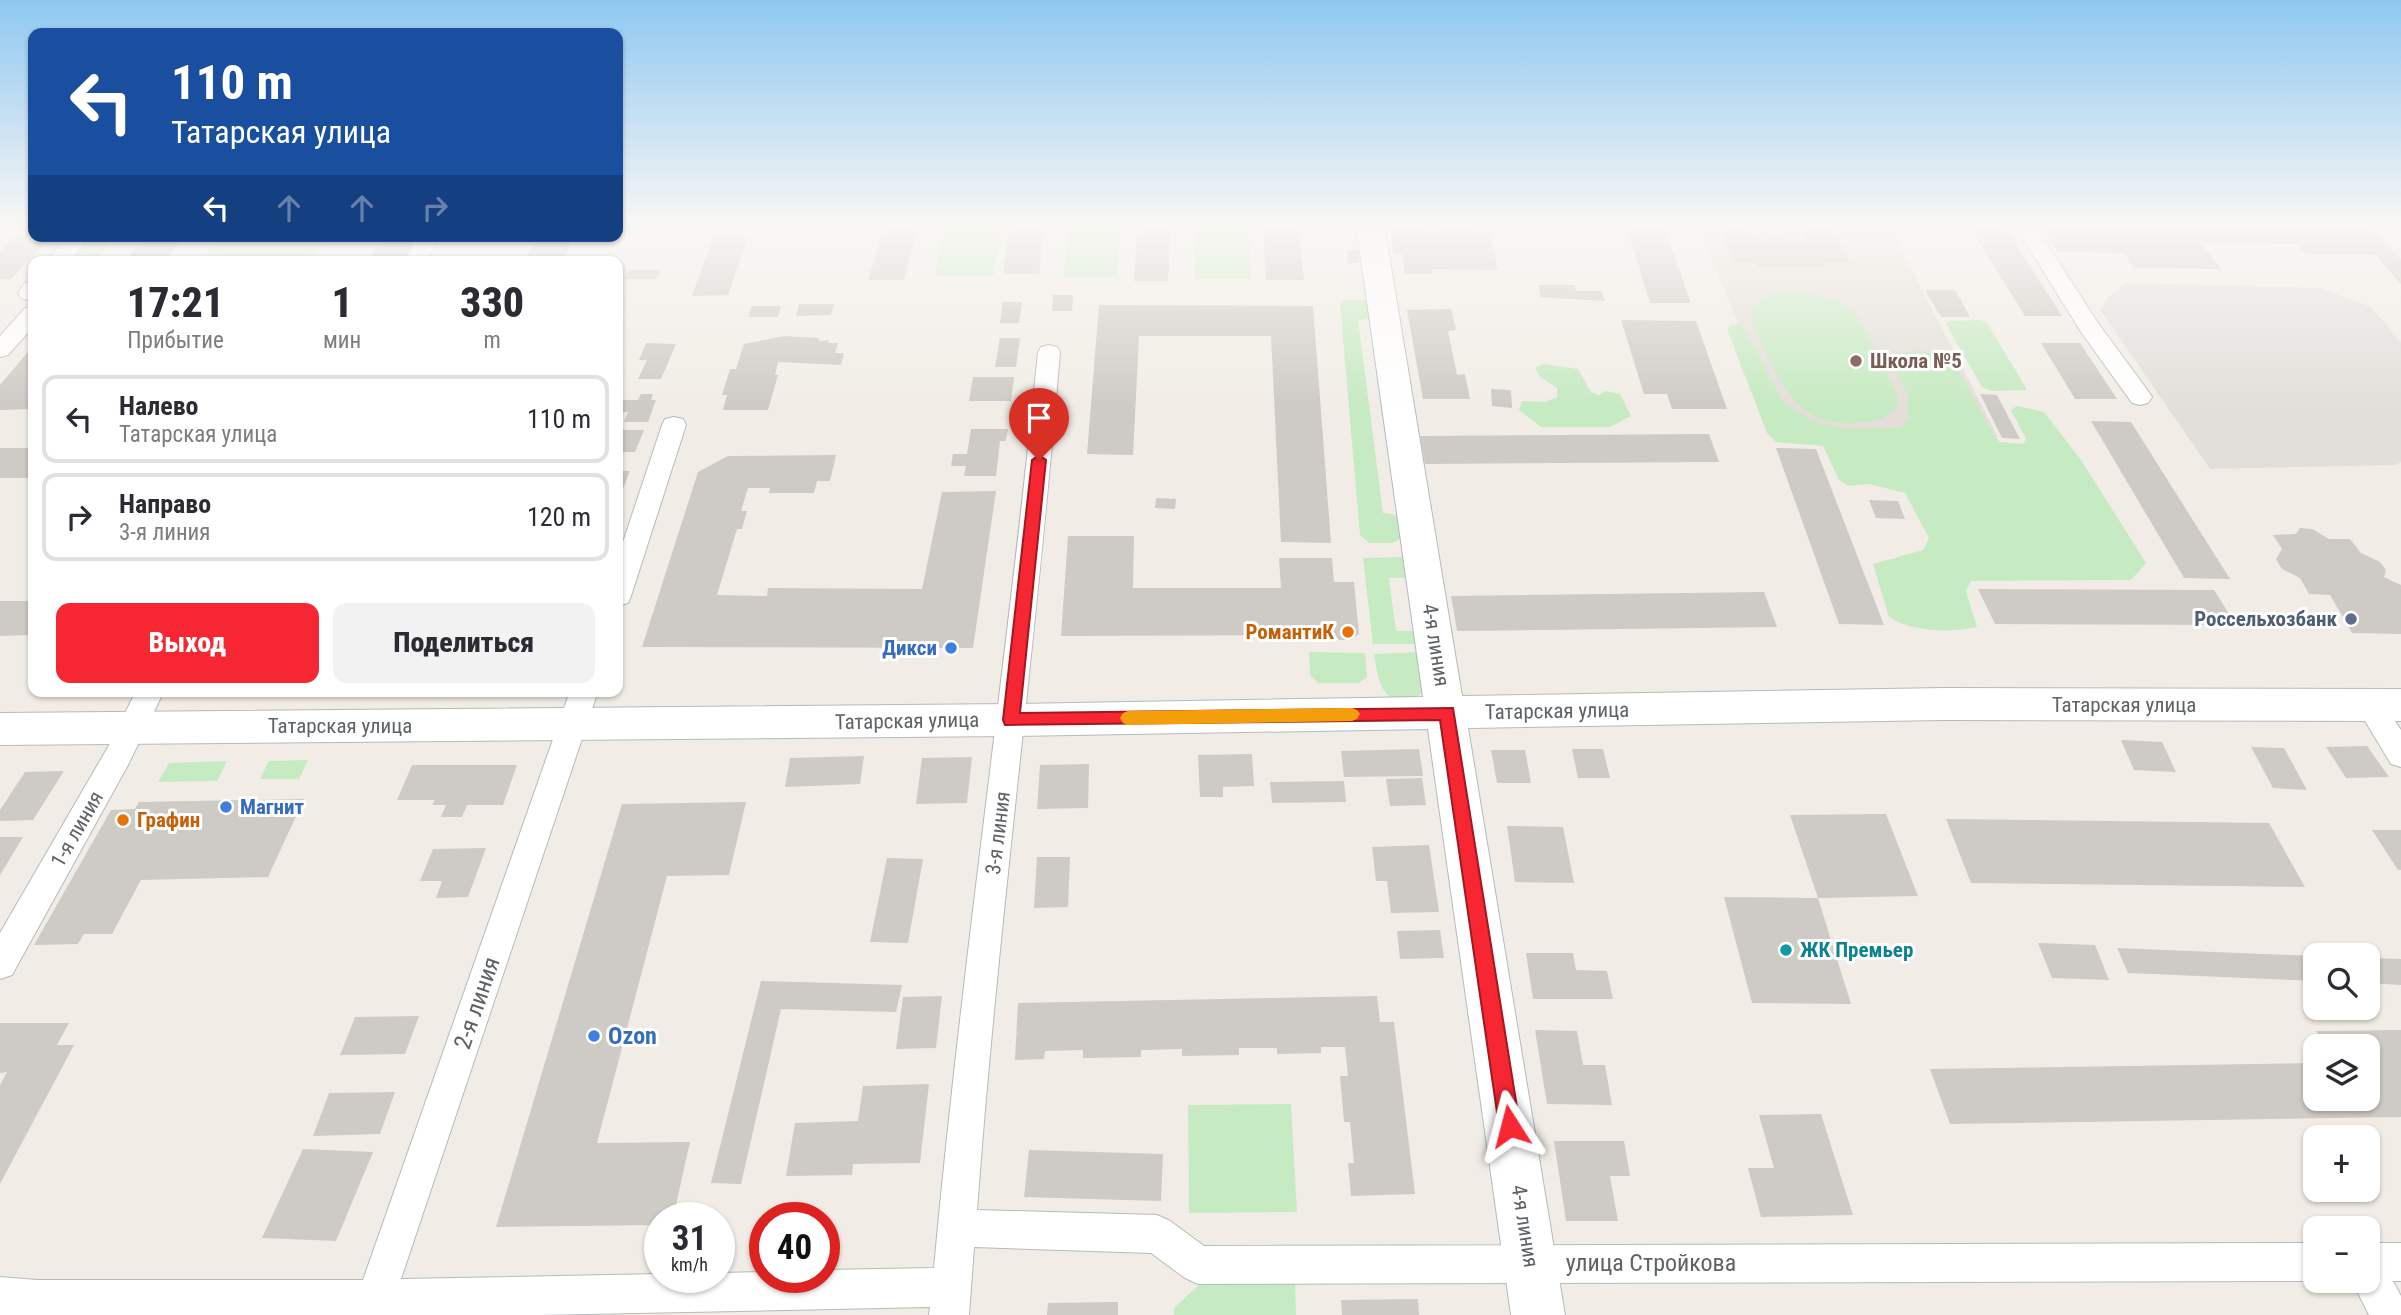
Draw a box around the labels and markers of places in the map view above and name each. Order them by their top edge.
place label: Школа №5 [1870,349,1962,373]
marker: Школа №5 [1848,353,1864,369]
pin [1009,388,1069,460]
place label: Россельхозбанк [2194,607,2337,631]
marker: Россельхозбанк [2343,611,2359,627]
place label: РомантиК [1246,620,1334,644]
marker: РомантиК [1340,624,1356,640]
place label: Дикси [882,636,937,660]
marker: Дикси [943,640,959,656]
place label: Магнит [240,795,305,819]
marker: Магнит [218,799,234,815]
place label: Графин [137,808,200,832]
marker: Графин [115,812,131,828]
place label: ЖК Премьер [1800,938,1913,962]
marker: ЖК Премьер [1778,942,1794,958]
place label: Ozon [608,1022,657,1050]
marker: Ozon [586,1028,602,1044]

